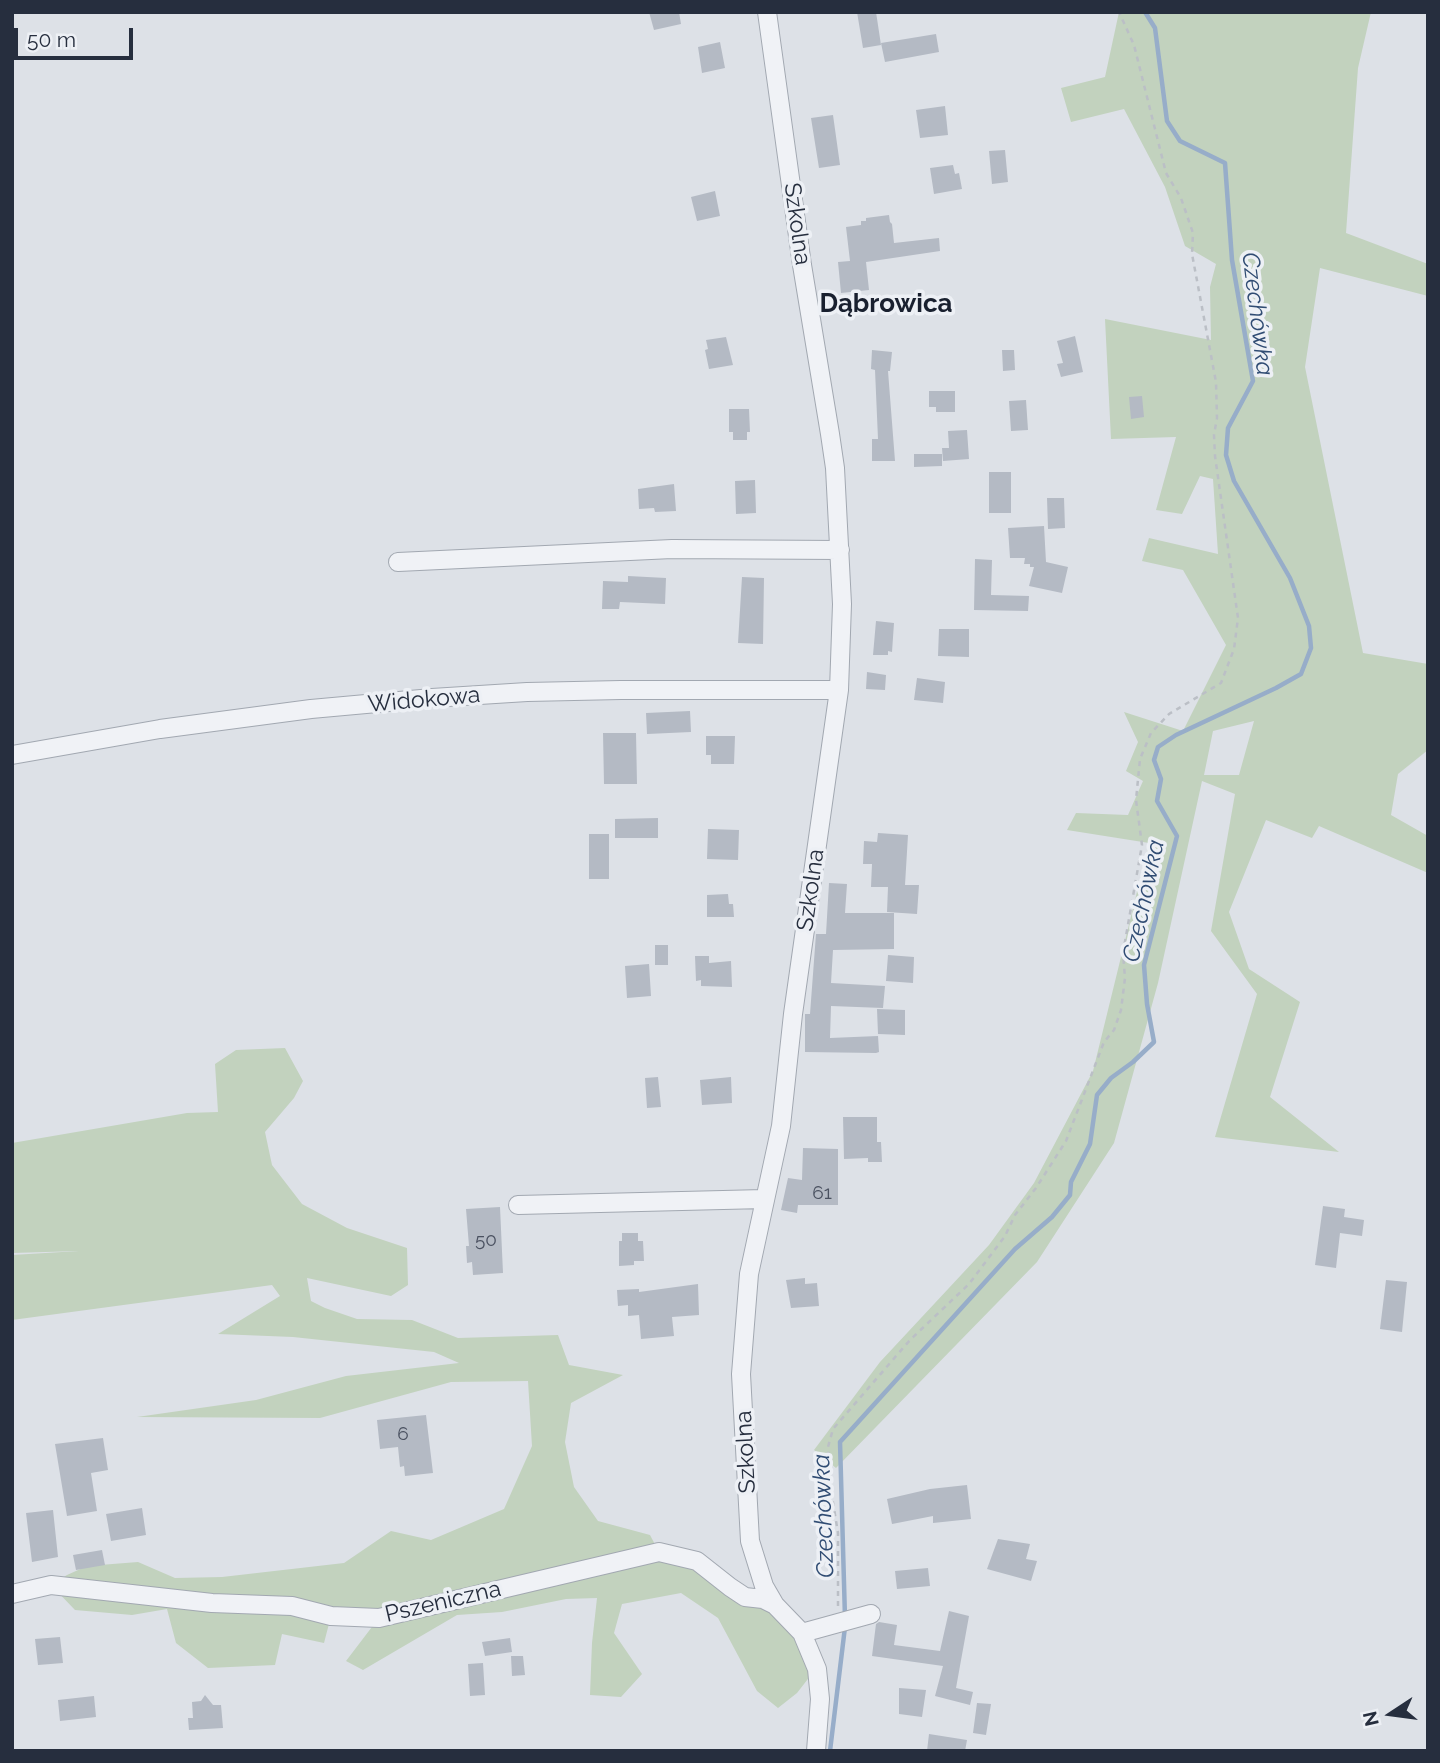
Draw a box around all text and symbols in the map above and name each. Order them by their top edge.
scale bar [18,14,136,58]
text: 50 m [27,27,76,52]
street label: Szkolna [778,181,816,267]
water label: Czechówka [1235,251,1279,377]
district label: Dąbrowica [819,288,953,320]
street label: Widokowa [367,681,481,719]
water label: Czechówka [1117,837,1171,965]
street label: Szkolna [792,847,830,933]
house number: 61 [812,1182,832,1204]
house number: 50 [475,1229,497,1251]
street label: Szkolna [730,1410,762,1494]
house number: 6 [397,1423,409,1445]
water label: Czechówka [807,1453,841,1579]
street label: Pszeniczna [382,1575,504,1629]
north arrow [1356,1679,1426,1749]
text: N [1358,1709,1383,1728]

